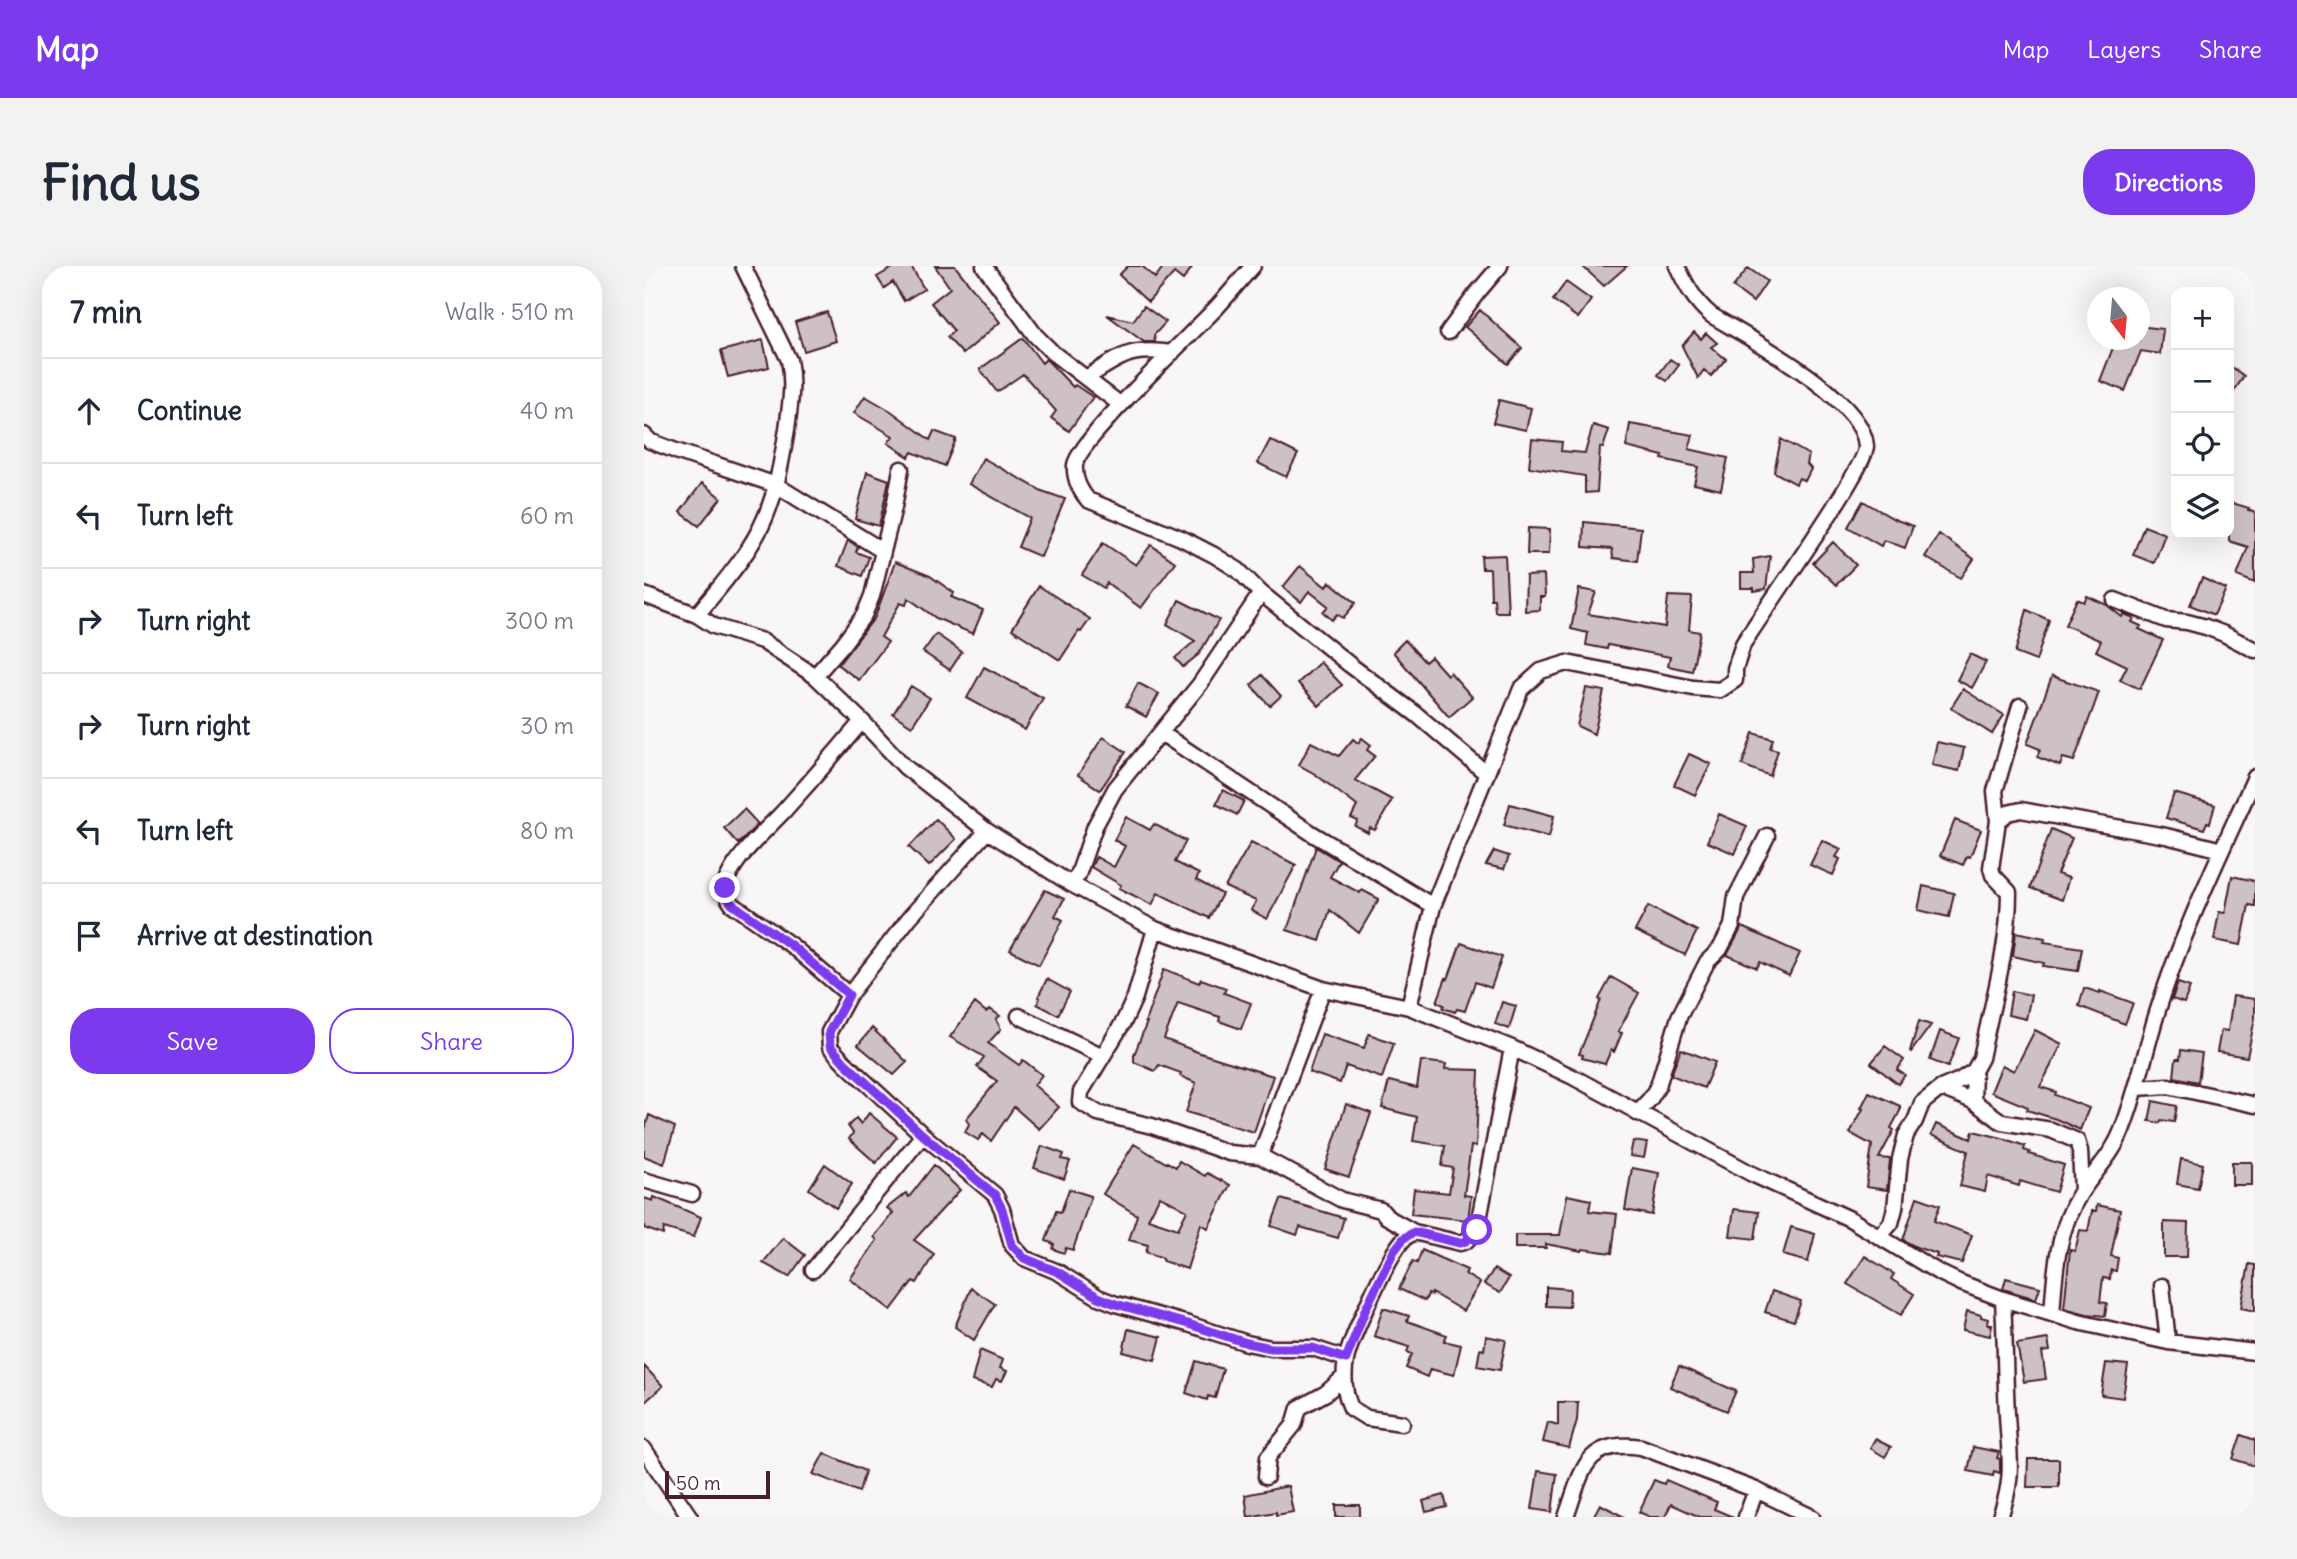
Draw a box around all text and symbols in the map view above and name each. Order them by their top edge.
text: Map [35,28,99,70]
text: Map [2003,34,2049,64]
text: Layers [2087,34,2161,64]
text: Share [2199,34,2262,64]
button: Directions [2083,149,2255,215]
text: Find us [42,152,200,213]
north arrow [2087,287,2150,350]
map controls [2171,287,2234,539]
button: + [2171,287,2234,350]
text: 7 min [70,293,142,331]
text: Walk · 510 m [445,297,574,326]
button: − [2171,350,2234,413]
icon: ahead [70,392,108,430]
text: Continue [137,394,242,427]
text: 40 m [520,396,574,425]
button: locate [2171,413,2234,476]
button: layers [2171,476,2234,539]
icon: left [70,497,108,535]
text: Turn left [137,499,233,532]
text: 60 m [520,501,574,530]
icon: right [70,602,108,640]
text: Turn right [137,604,250,637]
text: 300 m [505,606,574,635]
icon: right [70,707,108,745]
text: Turn right [137,709,250,742]
text: 30 m [520,711,574,740]
icon: left [70,812,108,850]
text: Turn left [137,814,233,847]
text: 80 m [520,816,574,845]
route end [709,872,740,903]
icon: arrive [70,917,108,955]
text: Arrive at destination [137,919,373,952]
button: Save [70,1008,315,1074]
button: Share [329,1008,574,1074]
route start [1461,1214,1492,1245]
scale bar [665,1468,770,1500]
text: 50 m [676,1471,721,1495]

